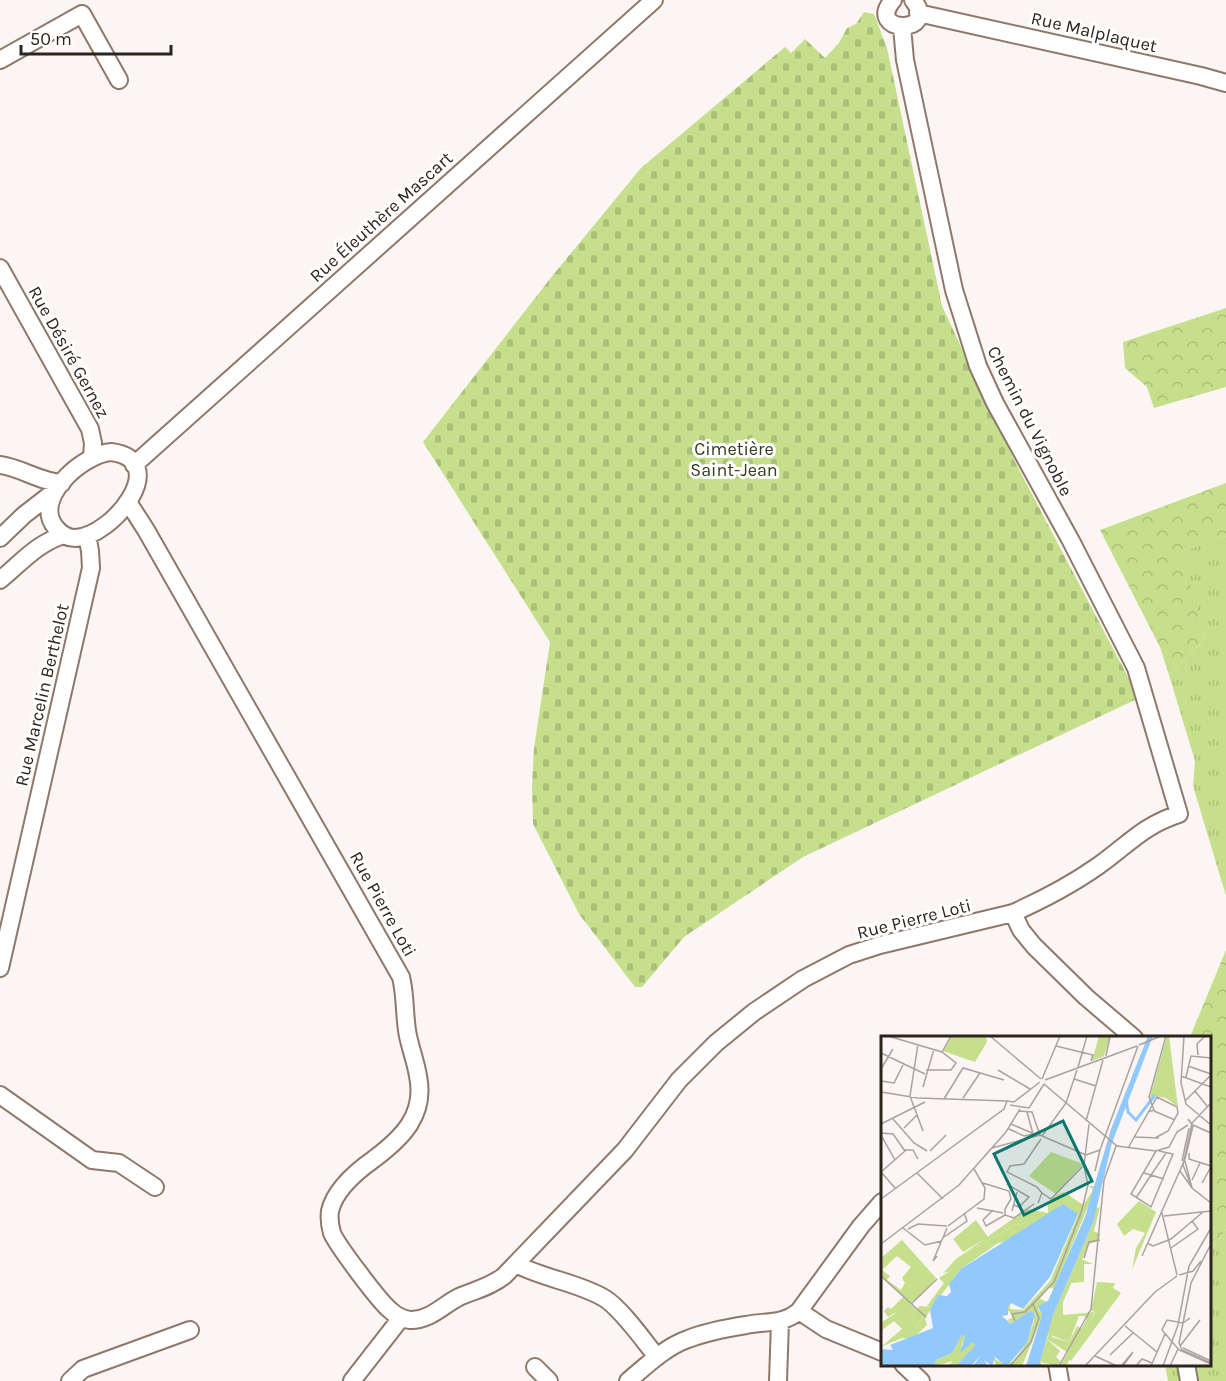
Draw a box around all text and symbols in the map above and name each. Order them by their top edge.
street label: Rue Malplaquet [1029,7,1159,57]
scale bar [21,18,171,56]
text: 50 m [30,28,72,50]
street label: Rue Éleuthère Mascart [304,146,457,287]
street label: Rue Désiré Gernez [24,282,114,422]
street label: Chemin du Vignoble [983,342,1077,500]
park label: Cimetière Saint-Jean [690,438,778,481]
street label: Rue Marcelin Berthelot [10,601,74,788]
street label: Rue Pierre Loti [345,848,421,960]
street label: Rue Pierre Loti [855,894,973,944]
inset map [881,1036,1211,1366]

